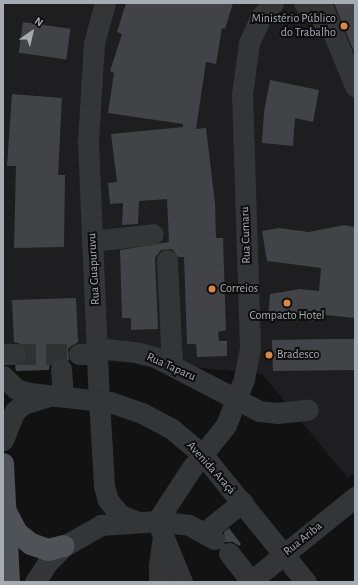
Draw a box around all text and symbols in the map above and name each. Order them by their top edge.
north arrow [12,12,52,52]
place label: Ministério Público do Trabalho [252,12,336,40]
text: N [33,15,45,28]
marker: Ministério Público do Trabalho [339,21,349,31]
street label: Rua Cumaru [238,206,254,264]
street label: Rua Guapuruvu [85,233,103,305]
place label: Correios [220,282,258,296]
marker: Correios [207,284,217,294]
marker: Compacto Hotel [282,298,292,308]
place label: Compacto Hotel [249,309,325,323]
place label: Bradesco [277,348,319,362]
street label: Rua Taparu [144,350,198,384]
marker: Bradesco [264,350,274,360]
street label: Avenida Araçá [184,439,238,497]
street label: Rua Ariba [281,519,325,559]

